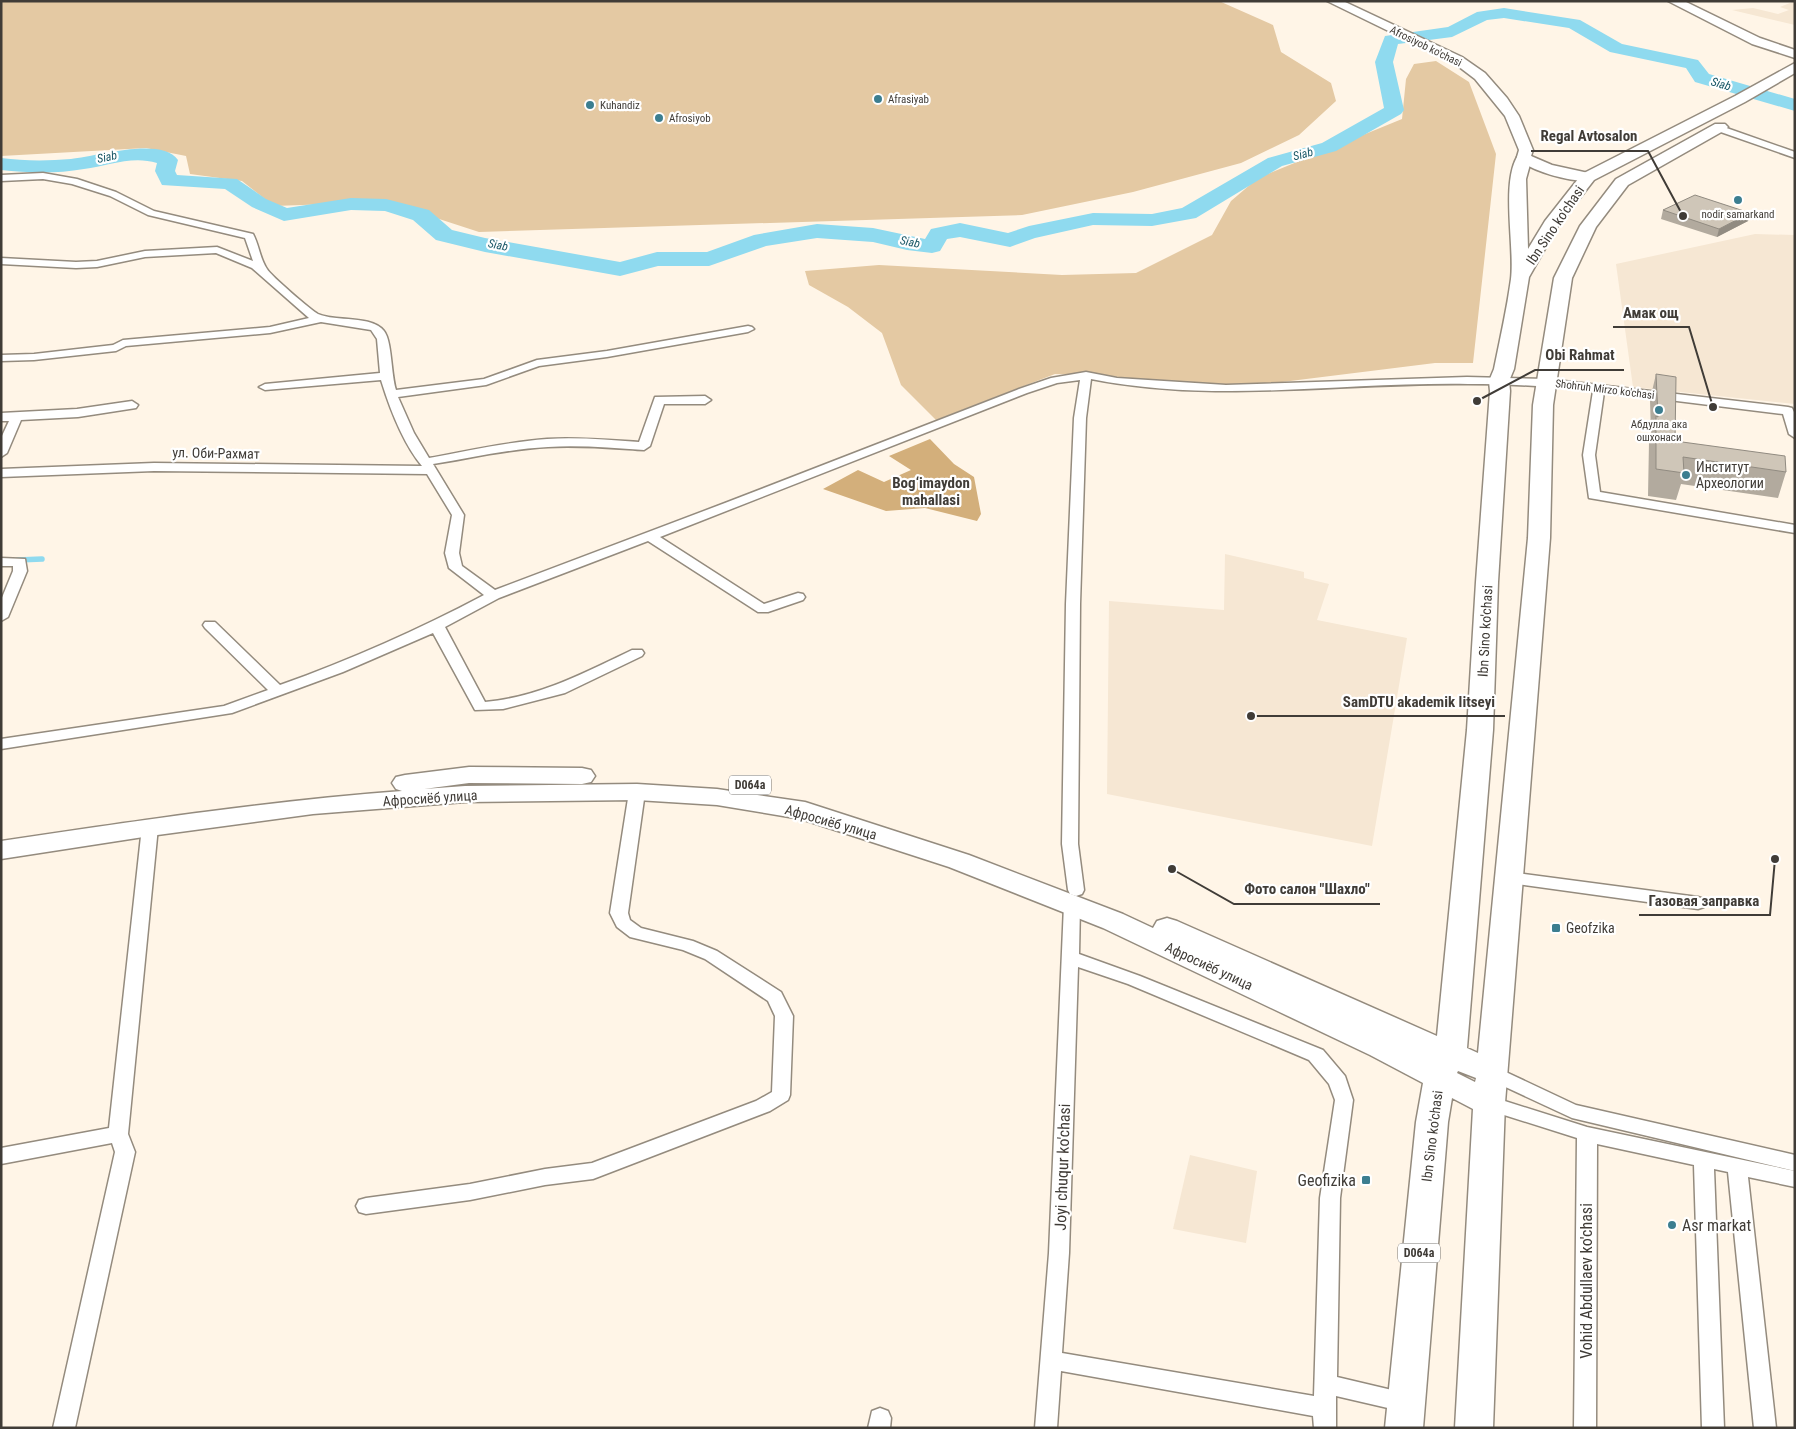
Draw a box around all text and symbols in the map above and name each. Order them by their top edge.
street label: Afrosiyob ko'chasi [1388,23,1464,70]
water label: Siab [1709,74,1733,94]
marker: Afrasiyab [872,93,884,105]
place label: Afrasiyab [888,93,929,106]
marker: Kuhandiz [584,99,596,111]
place label: Kuhandiz [600,99,640,112]
marker: Afrosiyob [653,112,665,124]
place label: Afrosiyob [669,112,711,125]
callout: Regal Avtosalon [1531,121,1648,151]
text: Regal Avtosalon [1540,127,1638,145]
water label: Siab [1292,145,1315,163]
water label: Siab [96,148,119,166]
street label: Ibn Sino ko'chasi [1523,182,1587,268]
marker: nodir samarkand [1732,194,1744,206]
place label: nodir samarkand [1702,208,1774,221]
water label: Siab [899,233,921,251]
water label: Siab [487,236,509,254]
callout: Амак ощ [1613,297,1689,327]
text: Амак ощ [1623,304,1679,322]
callout: Obi Rahmat [1535,340,1624,370]
text: Obi Rahmat [1545,346,1615,364]
street label: Shohruh Mirzo ko'chasi [1555,377,1655,402]
marker: Абдулла ака ошхонаси [1653,404,1665,416]
place label: Абдулла ака ошхонаси [1631,418,1687,444]
street label: ул. Оби-Рахмат [172,444,260,462]
place label: Институт Археологии [1696,459,1764,491]
marker: Институт Археологии [1680,469,1692,481]
district label: Bog‘imaydon mahallasi [892,474,970,509]
street label: Ibn Sino ko'chasi [1475,585,1495,677]
callout: SamDTU akademik litseyi [1333,686,1505,716]
text: SamDTU akademik litseyi [1343,693,1495,711]
road number: D064a [729,776,771,794]
street label: Афросиёб улица [382,787,478,809]
street label: Афросиёб улица [783,801,879,843]
callout: Фото салон "Шахло" [1234,874,1380,904]
text: Фото салон "Шахло" [1244,880,1370,898]
callout: Газовая заправка [1639,885,1770,915]
text: Газовая заправка [1649,892,1759,910]
place label: Geofzika [1566,920,1615,936]
marker: Geofzika [1550,922,1562,934]
street label: Афросиёб улица [1163,939,1255,993]
street label: Ibn Sino ko'chasi [1418,1089,1446,1183]
street label: Joyi chuqur ko'chasi [1051,1103,1074,1231]
place label: Geofizika [1298,1171,1356,1190]
marker: Geofizika [1360,1174,1372,1186]
street label: Vohid Abdullaev ko'chasi [1577,1203,1596,1359]
place label: Asr markat [1682,1216,1752,1235]
marker: Asr markat [1666,1219,1678,1231]
road number: D064a [1398,1244,1440,1262]

